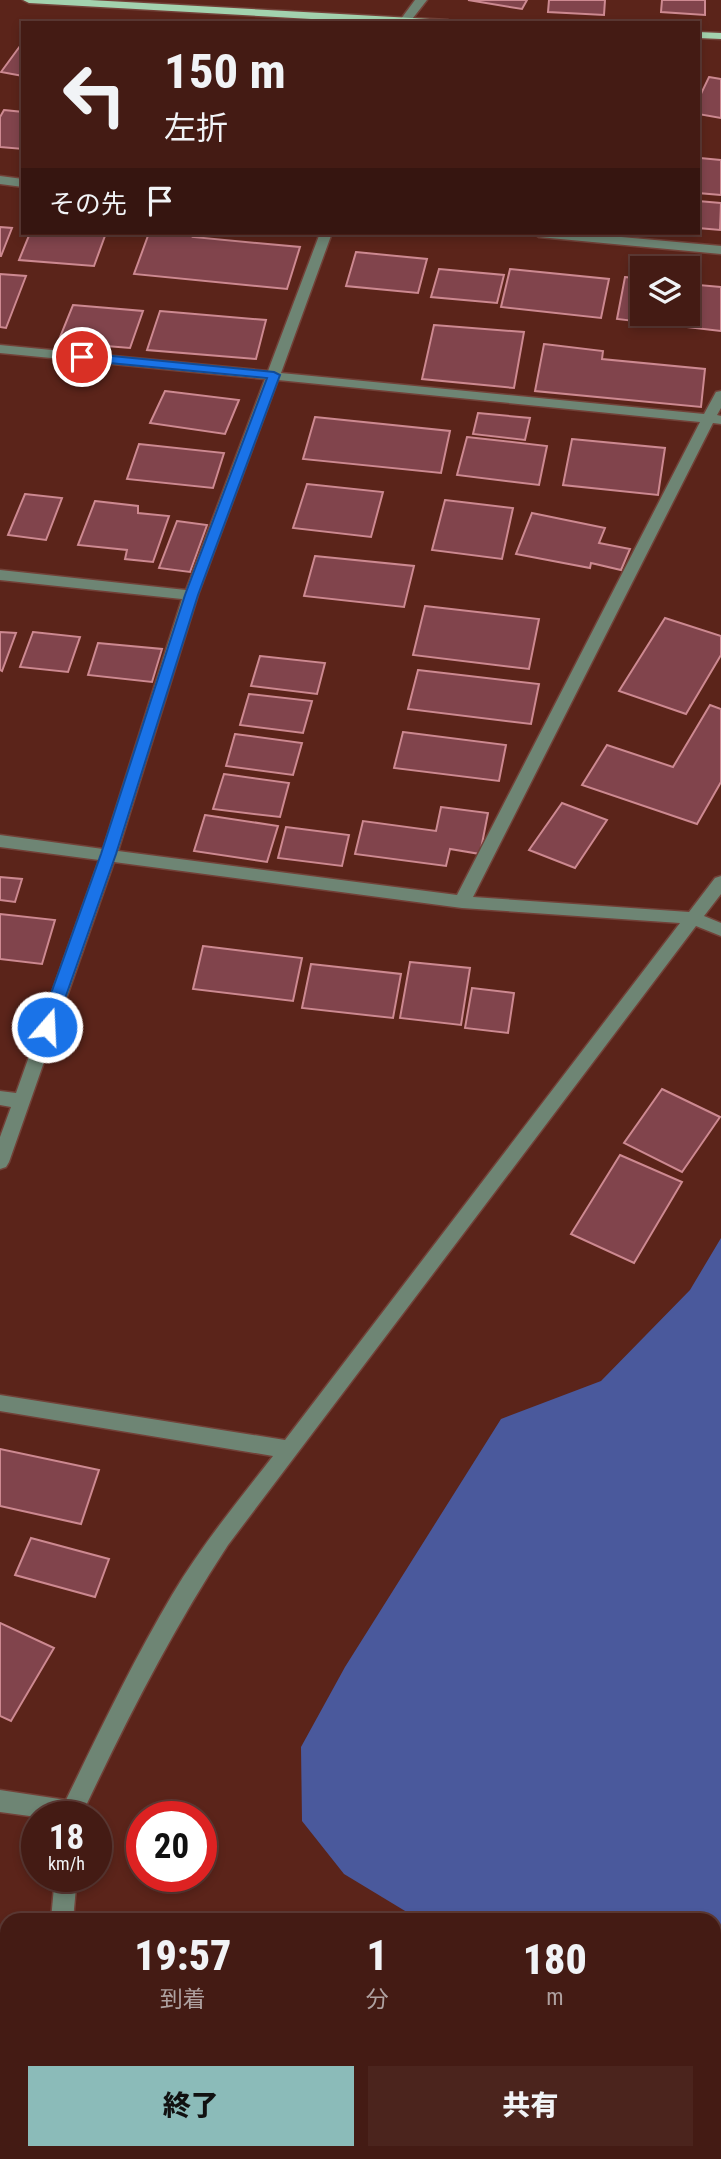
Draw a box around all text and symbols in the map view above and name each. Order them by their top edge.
text: 150 m [164,43,286,100]
icon: left [49,49,140,140]
text: 左折 [164,109,228,147]
icon: arrive [141,182,179,220]
text: その先 [49,189,127,219]
map controls [630,256,700,326]
button: layers [630,256,700,326]
pin [52,327,112,387]
icon: arrive [63,338,101,376]
position arrow [10,990,84,1064]
speed limit sign: 20 [126,1801,217,1892]
text: 18 [49,1817,84,1858]
text: km/h [48,1853,85,1874]
text: 19:57 [134,1931,231,1980]
text: 1 [366,1931,388,1980]
text: 180 [523,1935,587,1984]
text: m [546,1984,563,2011]
text: 到着 [160,1986,206,2013]
text: 分 [366,1986,389,2013]
button: 終了 [28,2066,354,2146]
button: 共有 [368,2066,693,2146]

